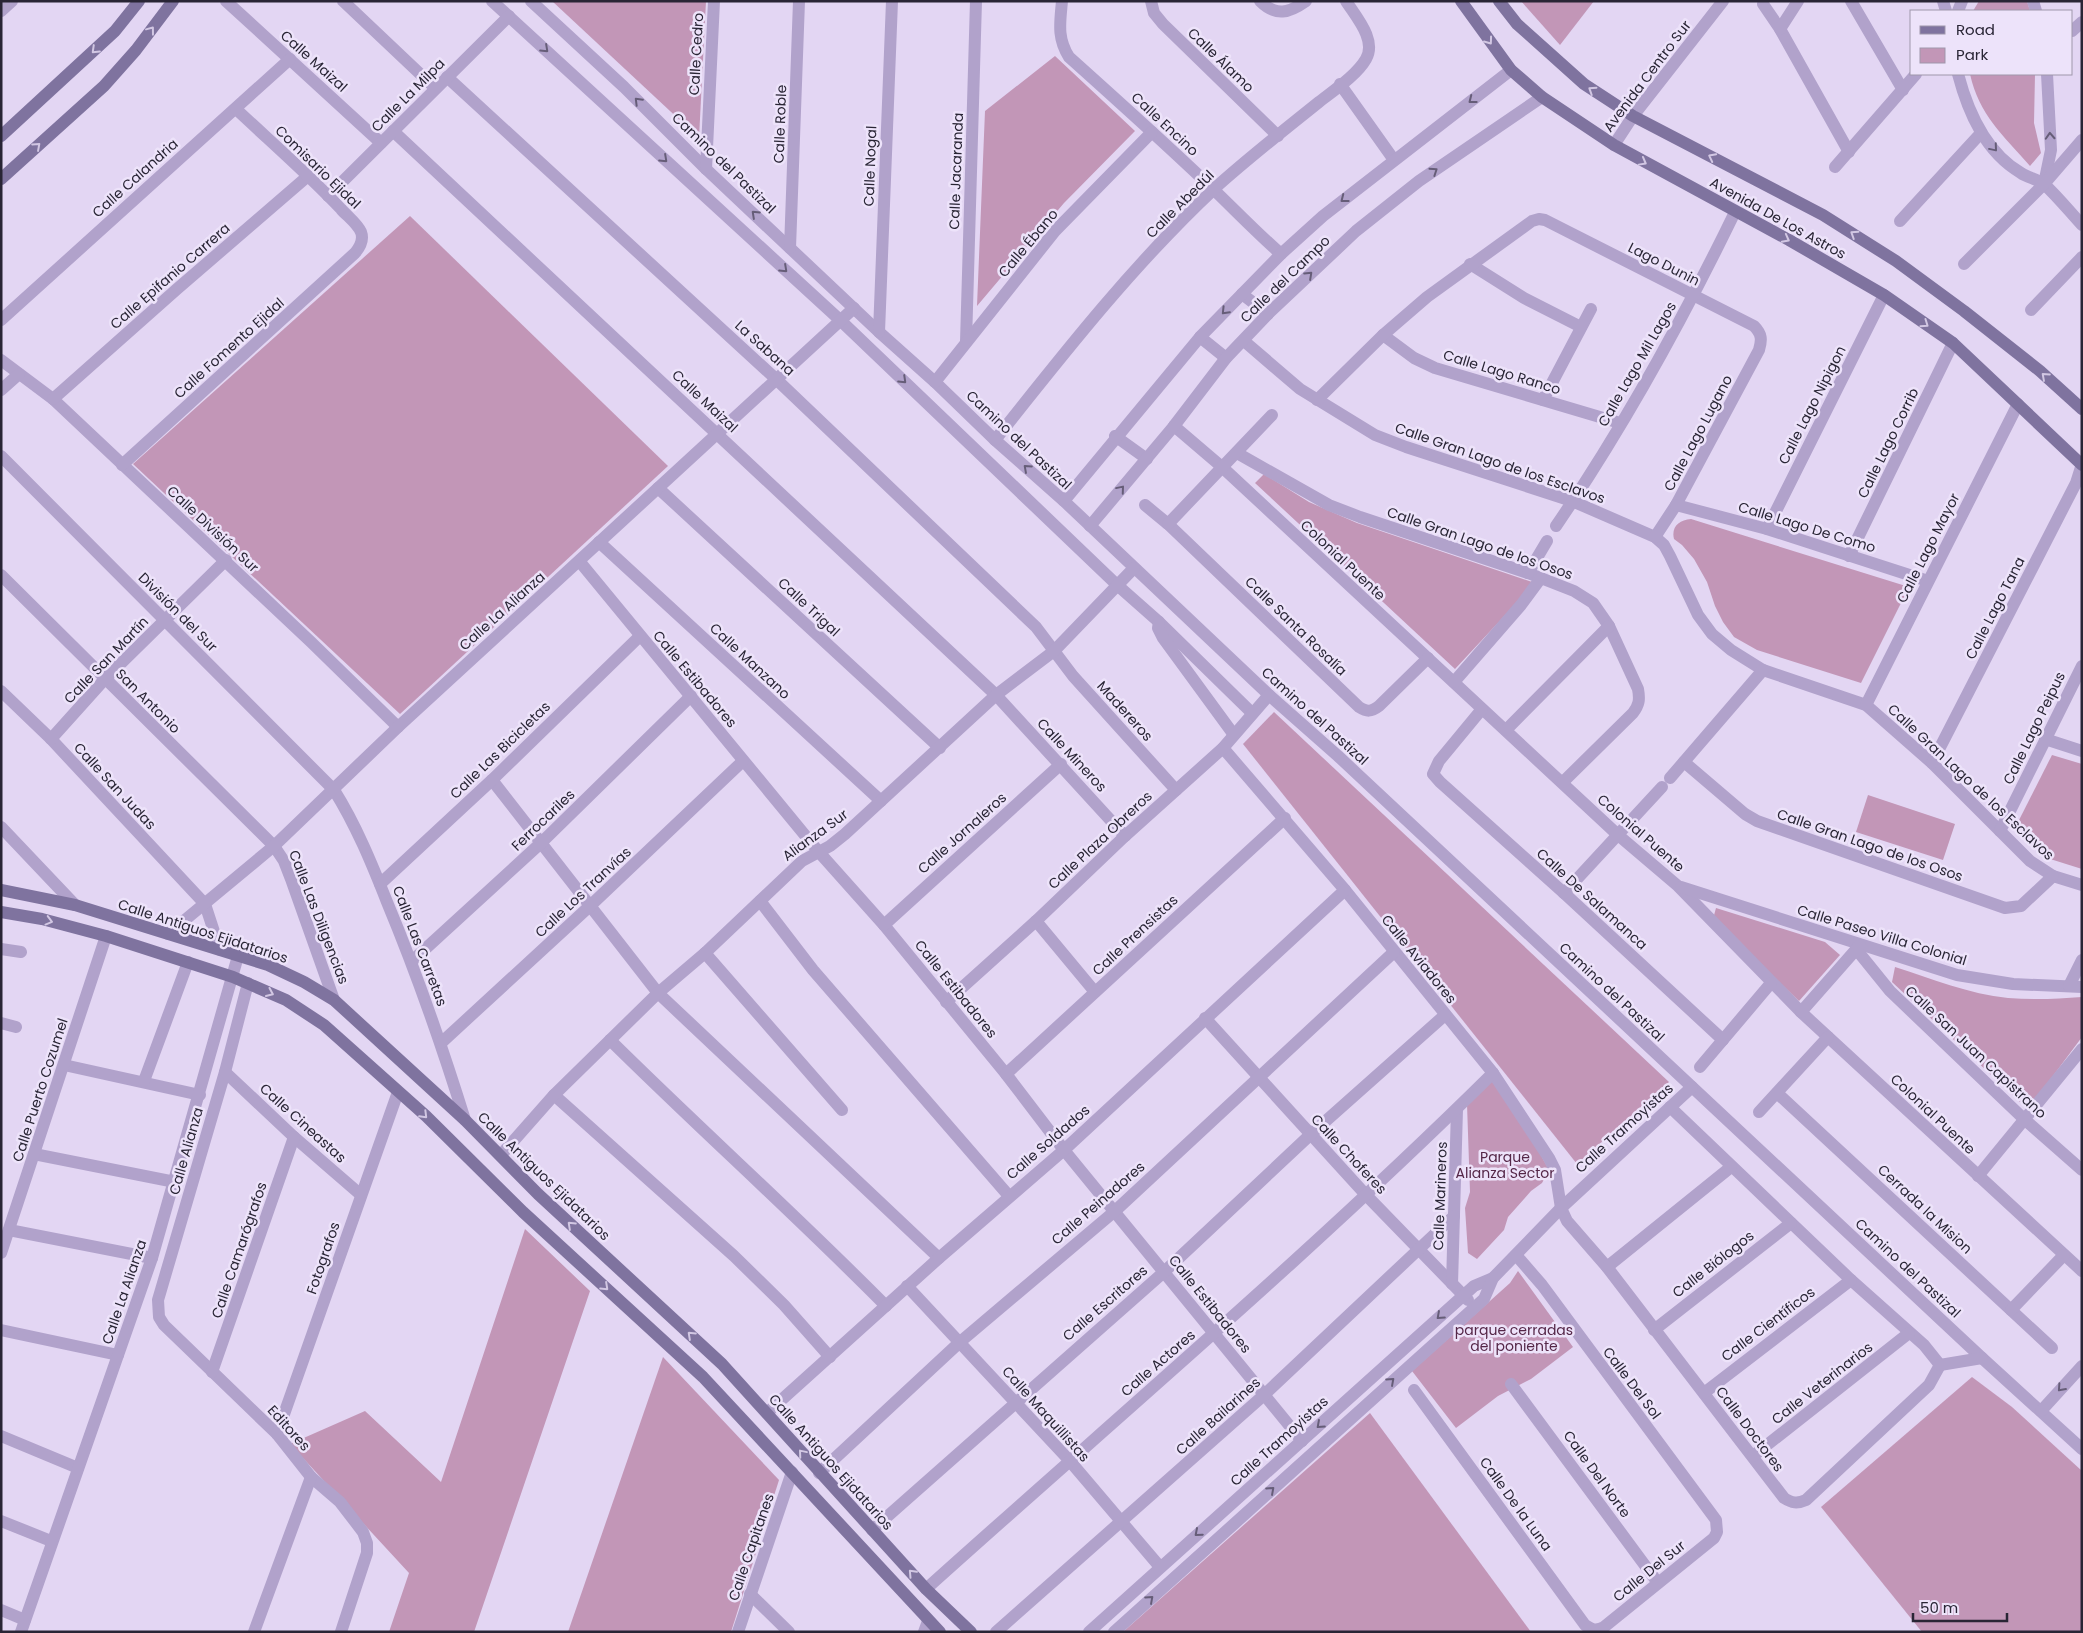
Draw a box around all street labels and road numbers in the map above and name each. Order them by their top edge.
street label: Calle Cedro [684,12,708,96]
street label: Avenida Centro Sur [1598,16,1696,136]
street label: Calle Álamo [1183,23,1259,97]
street label: Calle Maizal [276,26,352,96]
street label: Calle La Milpa [367,54,449,136]
street label: Calle Roble [769,84,791,164]
street label: Calle Encino [1127,87,1203,161]
street label: Camino del Pastizal [667,108,781,218]
street label: Calle Jacaranda [944,112,968,230]
street label: Comisario Ejidal [271,121,365,213]
street label: Calle Nogal [859,125,881,207]
street label: Calle Calandria [88,134,182,222]
street label: Calle Abedúl [1141,165,1219,243]
street label: Avenida De Los Astros [1706,172,1850,264]
street label: Calle Ébano [993,205,1063,281]
street label: Calle Epifanio Carrera [106,218,234,334]
street label: Calle del Campo [1236,231,1334,327]
street label: Lago Dunin [1625,237,1703,291]
street label: Calle Fomento Ejidal [170,293,288,403]
street label: Calle Lago Mil Lagos [1593,298,1681,430]
street label: La Sabana [731,316,799,380]
street label: Calle Lago Nipigon [1773,342,1851,468]
street label: Calle Lago Ranco [1441,345,1563,399]
street label: Calle Maizal [668,365,742,437]
street label: Calle Lago Lugano [1659,371,1737,495]
street label: Calle Lago Corrib [1853,385,1923,501]
street label: Camino del Pastizal [962,386,1076,494]
street label: Calle Gran Lago de los Esclavos [1392,418,1608,508]
street label: Calle División Sur [163,481,263,577]
street label: Calle Lago Mayor [1892,490,1964,606]
street label: Calle Lago De Como [1736,497,1878,557]
street label: Calle Gran Lago de los Osos [1384,502,1576,584]
street label: Colonial Puente [1296,515,1390,605]
street label: Calle Lago Tana [1961,553,2029,663]
street label: Calle La Alianza [455,567,549,655]
street label: División del Sur [134,568,222,656]
street label: Calle Santa Rosalía [1240,572,1352,680]
street label: Calle Trigal [774,573,844,641]
street label: Calle San Martín [59,612,153,708]
street label: Calle Manzano [705,618,795,704]
street label: Calle Estibadores [648,626,742,732]
street label: Camino del Pastizal [1257,662,1373,770]
street label: San Antonio [111,664,185,738]
street label: Calle Lago Peipus [1998,668,2070,788]
street label: Madereros [1092,676,1158,746]
street label: Calle Las Bicicletas [445,697,555,803]
street label: Calle Gran Lago de los Esclavos [1883,699,2059,865]
street label: Calle Mineros [1033,714,1111,796]
street label: Calle San Judas [69,738,161,834]
street label: Ferrocariles [507,785,579,855]
street label: Calle Plaza Obreros [1043,786,1157,894]
street label: Calle Jornaleros [913,788,1011,878]
street label: Colonial Puente [1593,789,1689,877]
street label: Alianza Sur [778,804,852,866]
street label: Calle Gran Lago de los Osos [1774,804,1966,886]
street label: Calle Los Tranvías [530,842,636,942]
street label: Calle De Salamanca [1532,844,1652,954]
street label: Calle Las Diligencias [284,847,354,987]
street label: Calle Las Carretas [388,883,452,1009]
street label: Calle Prensistas [1088,890,1182,980]
street label: Calle Antiguos Ejidatarios [116,894,290,968]
street label: Calle Paseo Villa Colonial [1795,900,1969,970]
street label: Calle Aviadores [1377,910,1461,1008]
street label: Calle Estibadores [910,936,1002,1042]
street label: Camino del Pastizal [1555,938,1669,1046]
street label: Calle San Juan Capistrano [1901,981,2051,1123]
street label: Calle Puerto Cozumel [7,1016,73,1164]
street label: Colonial Puente [1886,1069,1980,1159]
street label: Calle Cineastas [255,1079,351,1167]
street label: Calle Tramoyistas [1571,1079,1677,1177]
street label: Calle Soldados [1002,1100,1094,1184]
street label: Calle Alianza [164,1105,208,1197]
street label: Calle Antiguos Ejidatarios [473,1107,615,1245]
street label: Calle Choferes [1307,1110,1391,1198]
street label: Calle Marineros [1428,1141,1452,1251]
street label: Calle Peinadores [1047,1157,1149,1249]
street label: Cerrada la Mision [1873,1160,1977,1258]
street label: Calle Camarógrafos [206,1179,272,1321]
street label: Camino del Pastizal [1851,1214,1965,1322]
street label: Fotografos [301,1219,345,1297]
street label: Calle Biólogos [1668,1226,1758,1302]
street label: Calle La Alianza [97,1237,151,1347]
street label: Calle Estibadores [1164,1251,1256,1357]
street label: Calle Escritores [1058,1261,1152,1345]
street label: Calle Científicos [1717,1282,1819,1366]
street label: Calle Actores [1116,1325,1200,1401]
street label: Calle Veterinarios [1767,1337,1877,1429]
street label: Calle Del Sol [1598,1343,1666,1423]
street label: Calle Maquillistas [998,1362,1094,1466]
street label: Calle Bailarines [1171,1373,1265,1459]
street label: Calle Doctores [1711,1382,1789,1476]
street label: Calle Antiguos Ejidatarios [764,1389,898,1535]
street label: Calle Tramoyistas [1226,1392,1332,1490]
street label: Editores [263,1401,315,1455]
street label: Calle Del Norte [1559,1426,1636,1522]
street label: Calle De la Luna [1475,1453,1557,1555]
street label: Calle Capitanes [723,1491,779,1603]
street label: Calle Del Sur [1609,1536,1689,1606]

